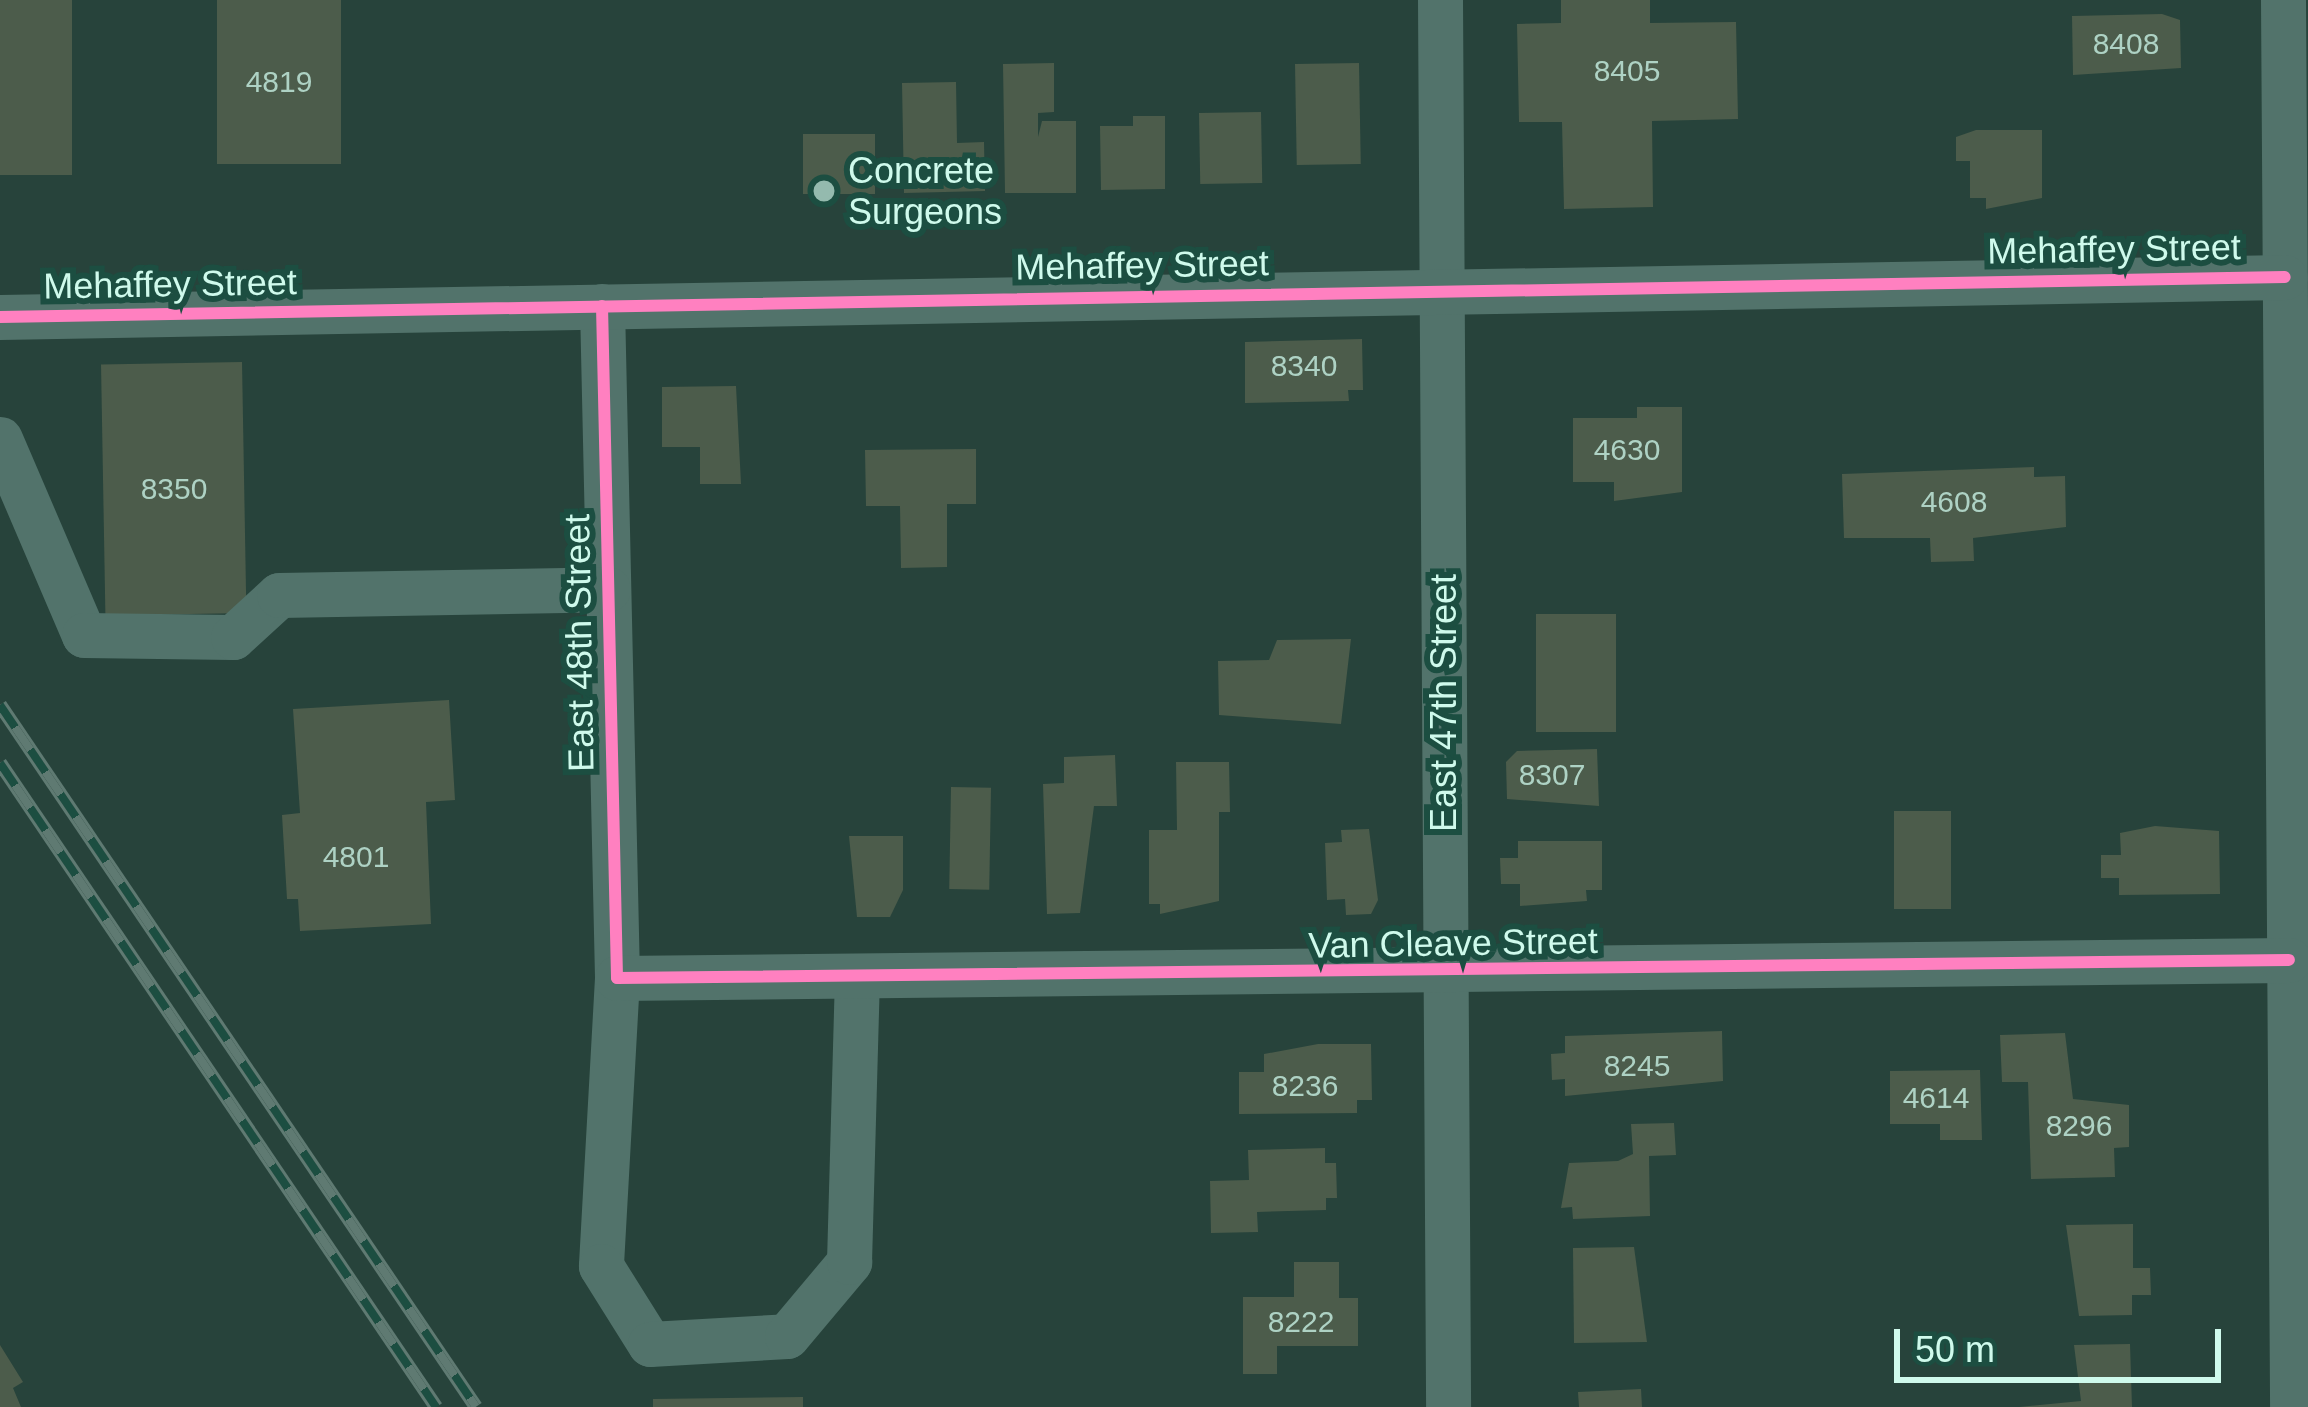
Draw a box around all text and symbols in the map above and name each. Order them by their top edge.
house number: 8408 [2093,26,2159,62]
house number: 8405 [1594,53,1660,89]
house number: 4819 [246,64,312,100]
place label: Concrete Surgeons [848,148,1002,233]
marker: Concrete Surgeons [811,178,837,204]
street label: Mehaffey Street [1987,225,2241,273]
street label: Mehaffey Street [1015,241,1269,289]
street label: Mehaffey Street [43,260,297,308]
house number: 8340 [1271,348,1337,384]
house number: 4630 [1594,432,1660,468]
house number: 8350 [141,471,207,507]
house number: 4608 [1921,484,1987,520]
street label: East 48th Street [555,514,603,772]
street label: East 47th Street [1422,574,1466,832]
house number: 8307 [1519,757,1585,793]
house number: 4801 [323,839,389,875]
street label: Van Cleave Street [1308,919,1598,967]
house number: 8245 [1604,1048,1670,1084]
house number: 8236 [1272,1068,1338,1104]
house number: 4614 [1903,1080,1969,1116]
house number: 8296 [2046,1108,2112,1144]
house number: 8222 [1268,1304,1334,1340]
scale bar [1900,1305,2227,1379]
text: 50 m [1915,1329,1995,1370]

